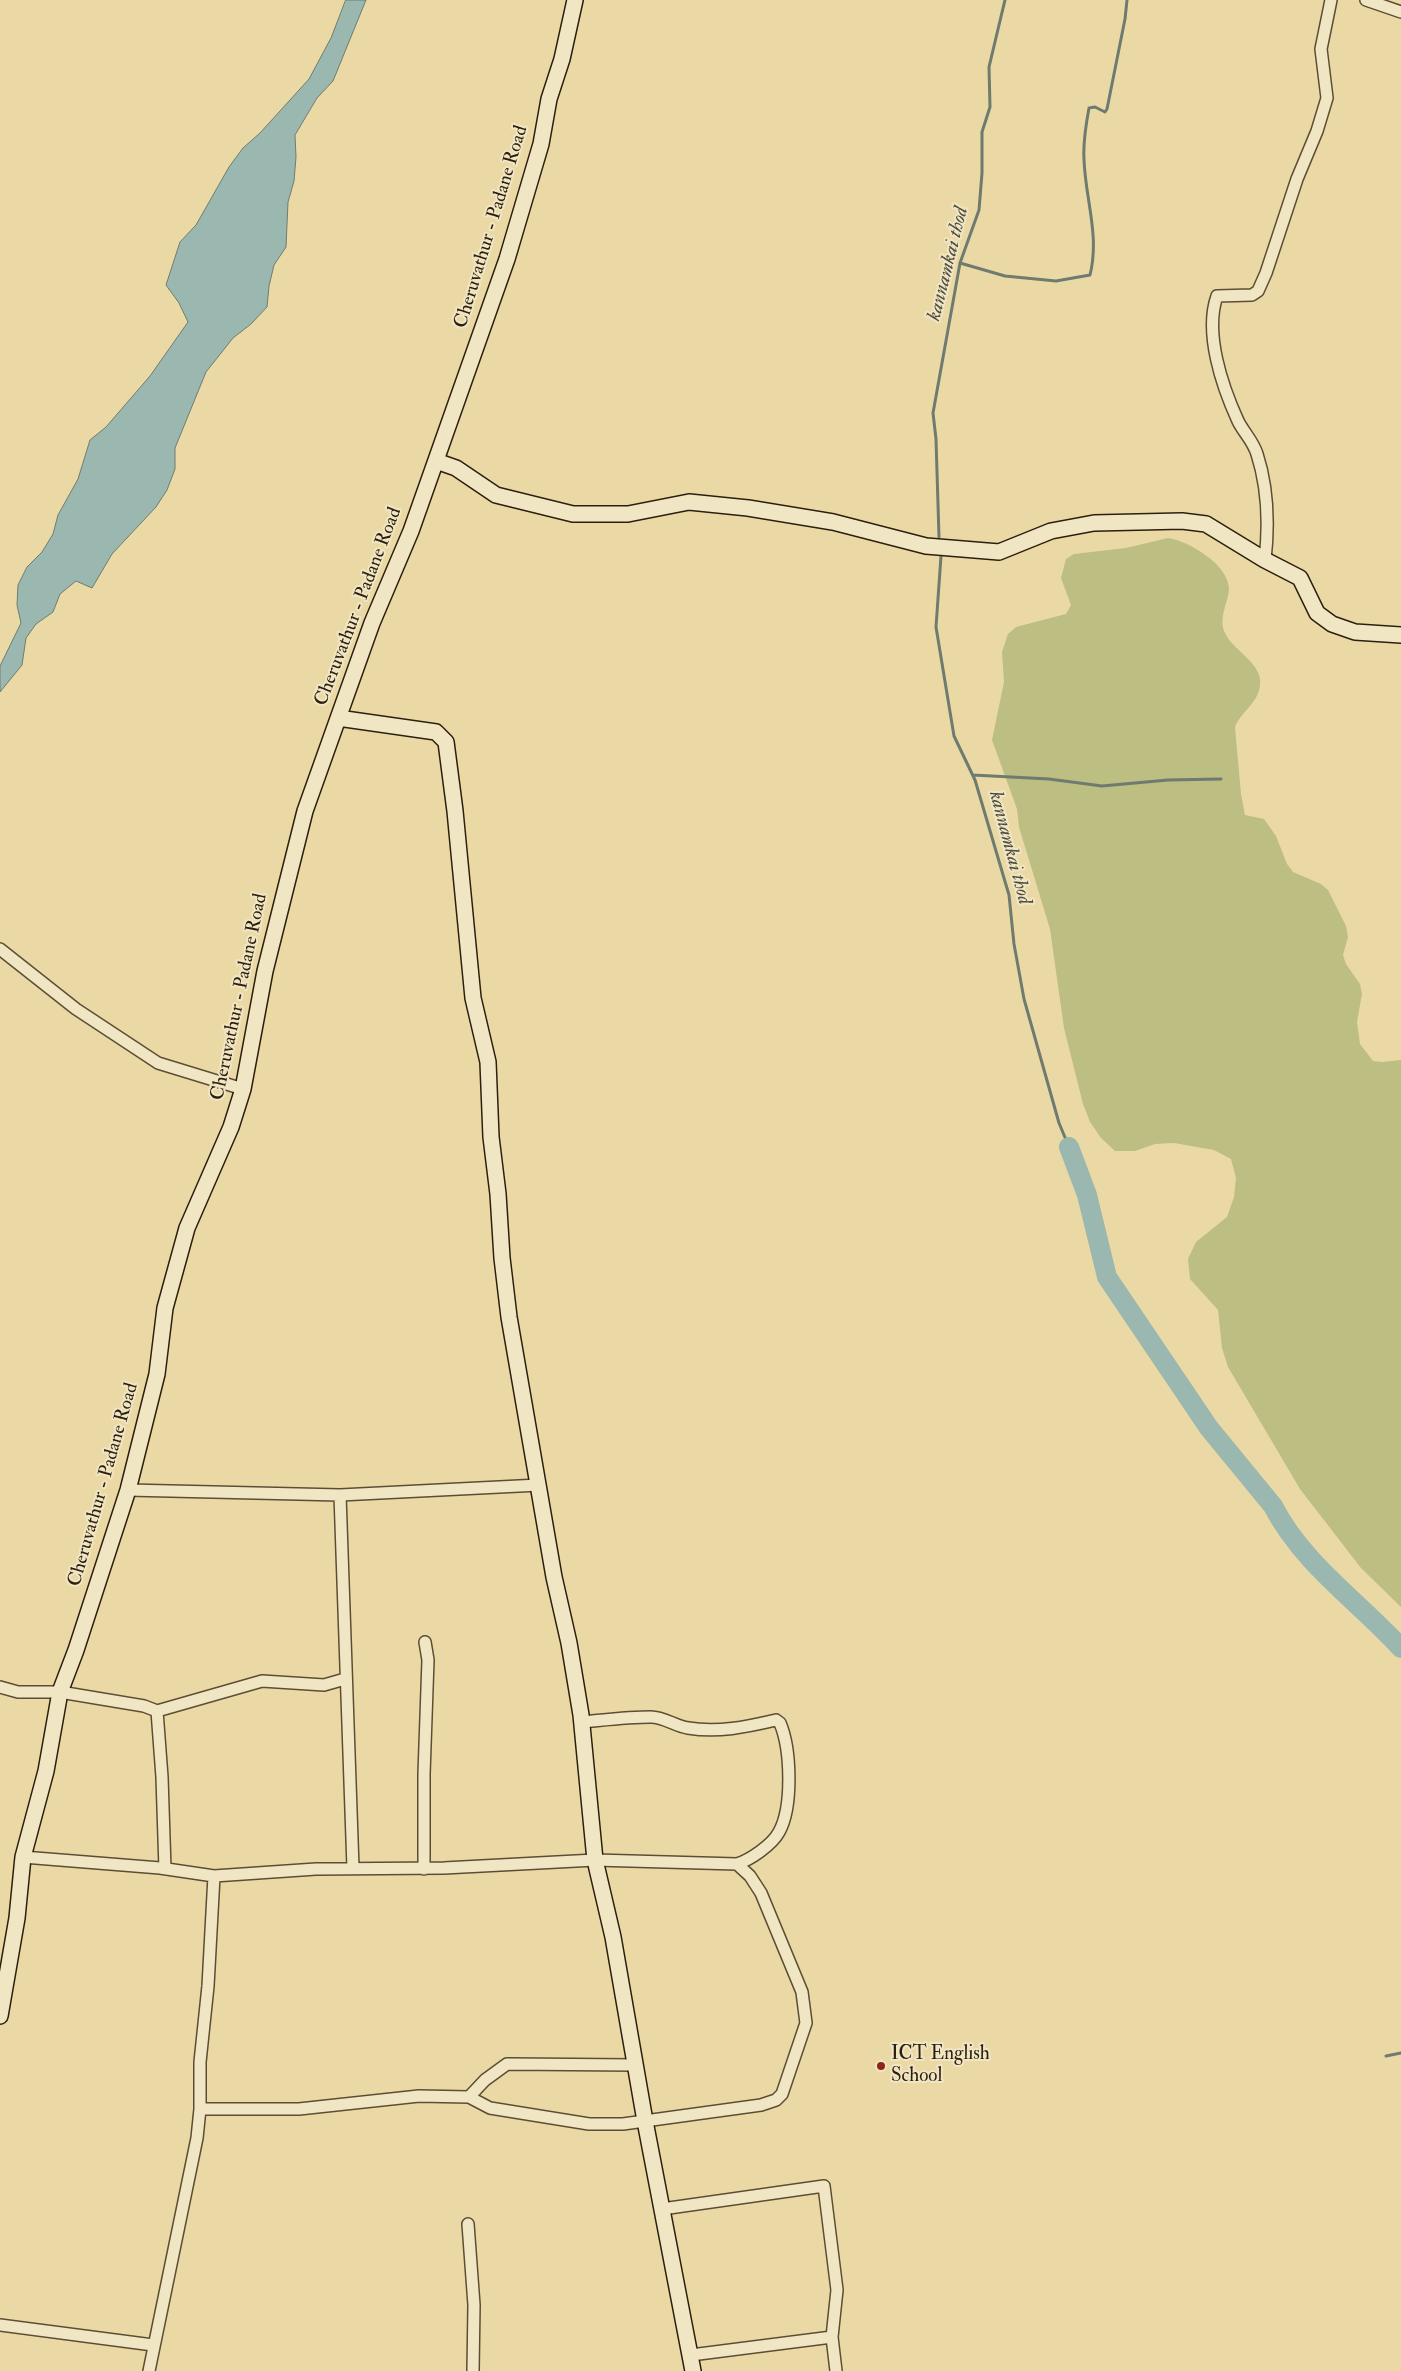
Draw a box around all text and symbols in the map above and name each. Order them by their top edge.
street label: Cheruvathur - Padane Road [450,123,534,331]
water label: kannamkai thod [923,205,975,323]
street label: Cheruvathur - Padane Road [311,505,407,709]
water label: kannamkai thod [982,789,1036,907]
street label: Cheruvathur - Padane Road [207,892,273,1102]
street label: Cheruvathur - Padane Road [64,1381,144,1589]
place label: ICT English School [891,2044,990,2088]
marker: ICT English School [875,2060,887,2072]

